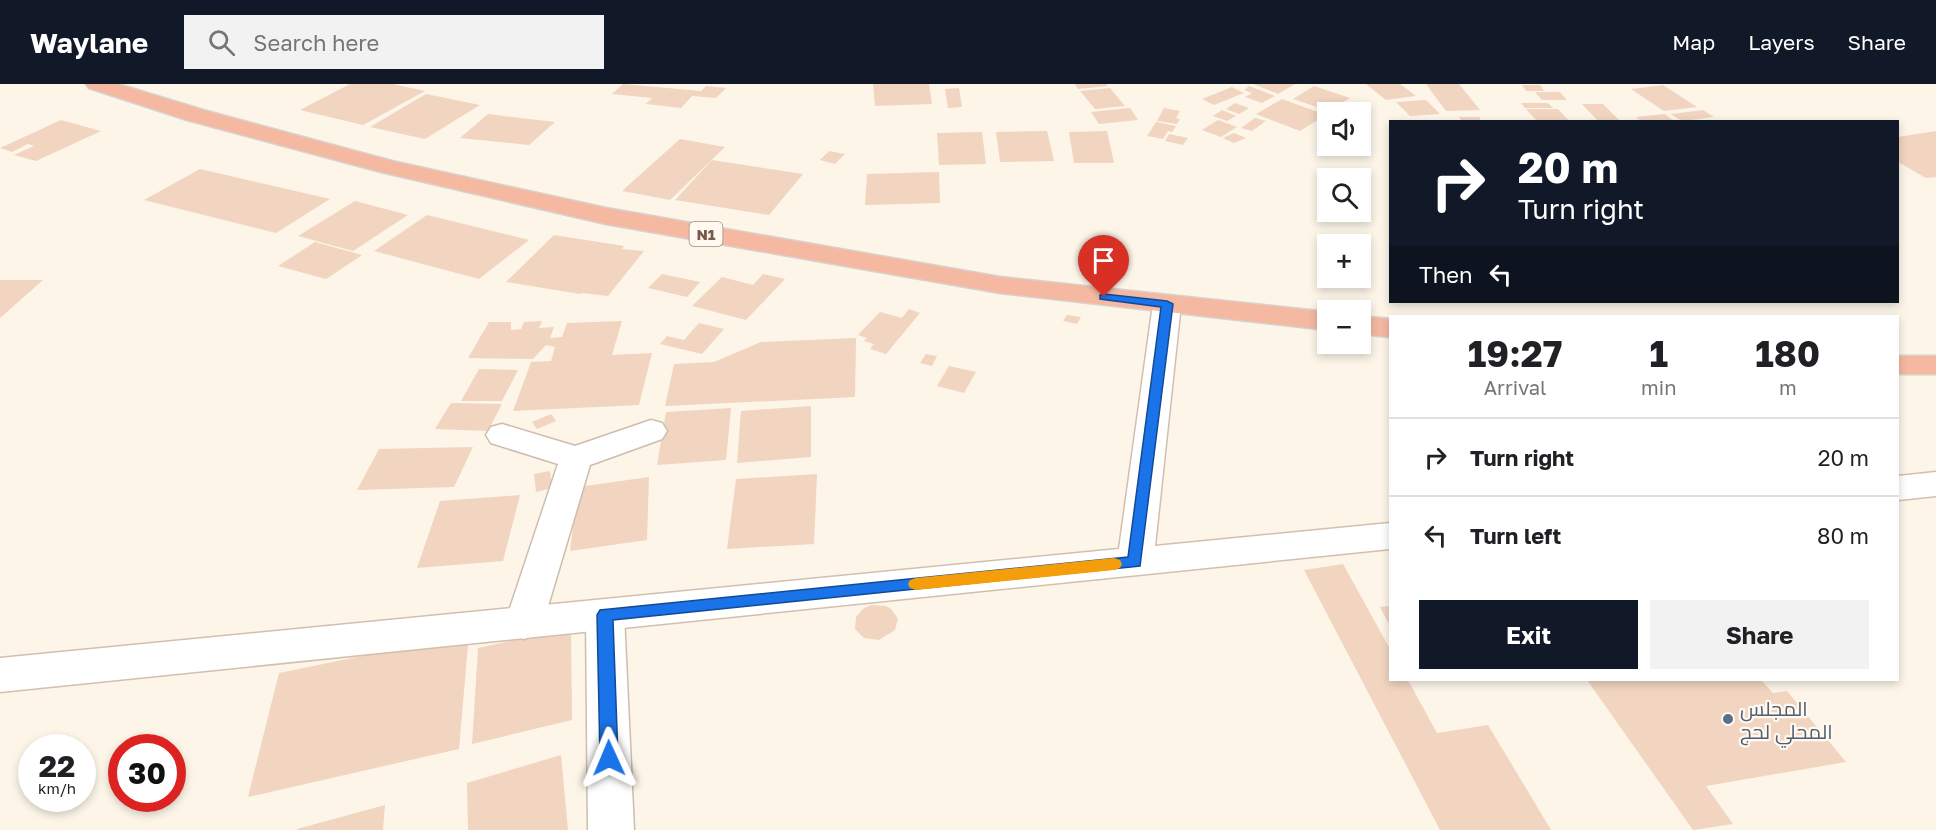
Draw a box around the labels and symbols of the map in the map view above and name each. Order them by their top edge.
road number: N1 [690,222,722,246]
pin [1078,235,1129,297]
place label: المجلس المحلي لحج [1740,696,1833,748]
marker: المجلس المحلي لحج [1721,712,1735,726]
position arrow [577,726,641,790]
speed limit sign: 30 [108,734,186,812]

